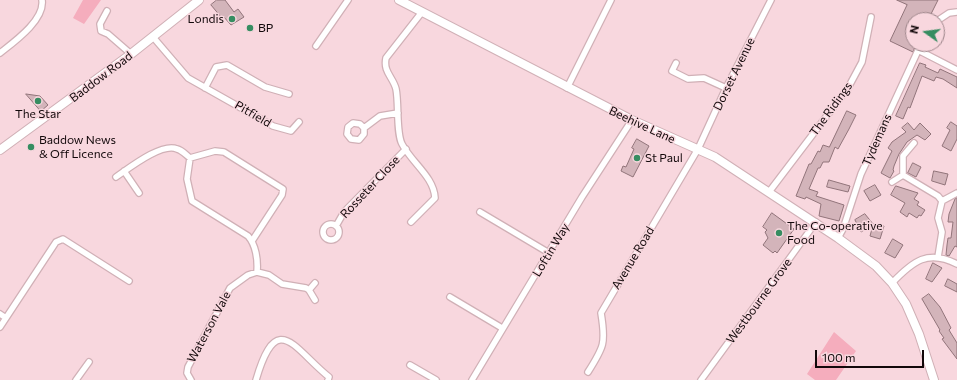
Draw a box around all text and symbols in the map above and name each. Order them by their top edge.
place label: Londis [188,12,224,26]
north arrow [905,12,945,52]
marker: Londis [227,14,237,24]
place label: BP [258,21,273,35]
marker: BP [245,23,255,33]
text: N [907,24,921,35]
street label: Dorset Avenue [710,35,758,113]
street label: Baddow Road [67,49,135,105]
street label: The Ridings [807,79,855,139]
marker: The Star [33,96,43,106]
street label: Pitfield [232,98,274,130]
street label: Beehive Lane [607,103,677,147]
place label: The Star [15,107,61,121]
street label: Tydemans [859,112,895,168]
place label: Baddow News & Off Licence [39,133,116,161]
marker: Baddow News & Off Licence [26,142,36,152]
place label: St Paul [645,151,683,165]
street label: Rosseter Close [337,153,403,221]
marker: St Paul [632,153,642,163]
place label: The Co-operative Food [787,219,882,247]
street label: Loftin Way [529,221,573,279]
street label: Avenue Road [609,224,657,292]
marker: The Co-operative Food [774,228,784,238]
street label: Westbourne Grove [723,256,795,346]
street label: Waterson Vale [184,289,234,365]
scale bar [817,342,926,368]
text: 100 m [822,350,856,364]

